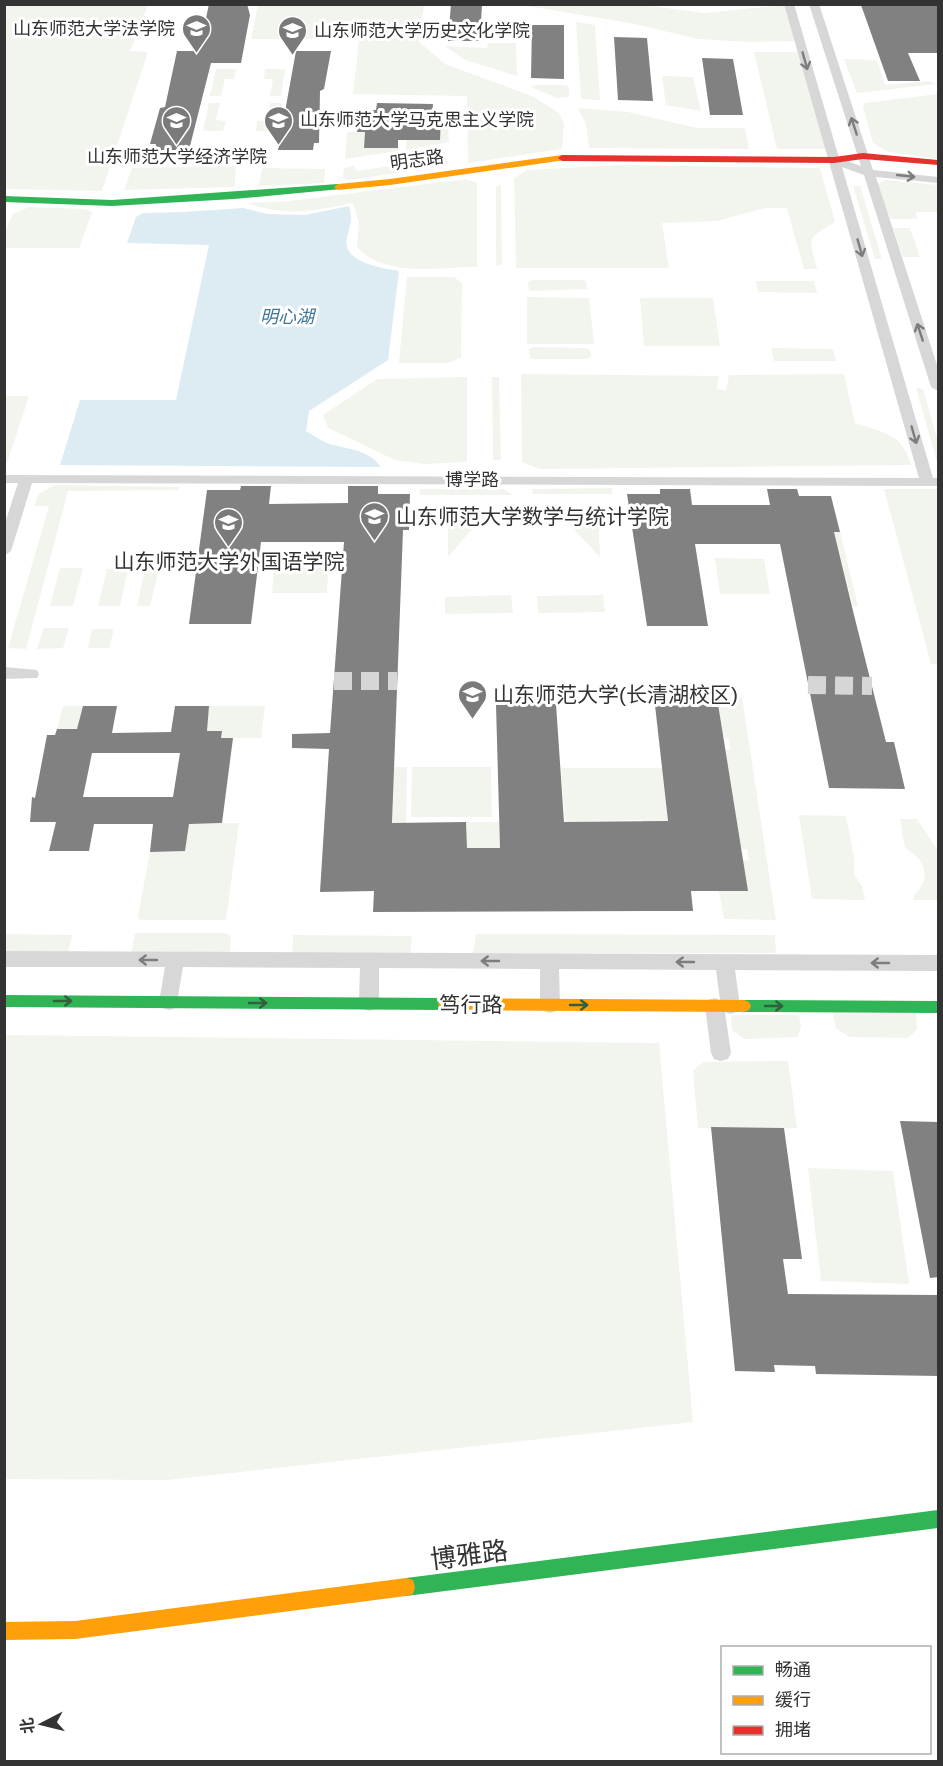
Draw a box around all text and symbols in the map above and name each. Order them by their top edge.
school or university icon: 山东师范大学法学院 [180,13,212,55]
school or university icon: 山东师范大学历史文化学院 [277,15,309,57]
place label: 山东师范大学法学院 [13,19,175,39]
place label: 山东师范大学历史文化学院 [314,21,530,41]
one-way arrow [800,51,811,70]
school or university icon: 山东师范大学经济学院 [161,104,193,146]
school or university icon: 山东师范大学马克思主义学院 [263,104,295,146]
place label: 山东师范大学马克思主义学院 [300,110,534,130]
one-way arrow [848,117,859,136]
street label: 明志路 [389,146,445,174]
place label: 山东师范大学经济学院 [87,147,267,167]
one-way arrow [895,171,915,182]
one-way arrow [854,238,866,257]
water label: 明心湖 [260,307,317,327]
one-way arrow [914,323,925,342]
one-way arrow [909,425,920,444]
street label: 博学路 [445,470,499,490]
school or university icon: 山东师范大学数学与统计学院 [359,500,391,542]
place label: 山东师范大学数学与统计学院 [396,505,669,528]
school or university icon: 山东师范大学外国语学院 [213,506,245,548]
place label: 山东师范大学外国语学院 [114,550,345,573]
school or university icon: 山东师范大学(长清湖校区) [456,678,488,720]
place label: 山东师范大学(长清湖校区) [493,683,738,706]
one-way arrow [139,954,159,966]
one-way arrow [481,955,501,967]
one-way arrow [676,956,696,968]
one-way arrow [871,957,891,969]
street label: 笃行路 [440,993,503,1016]
one-way arrow [52,995,72,1007]
one-way arrow [247,997,267,1009]
one-way arrow [568,999,588,1011]
one-way arrow [763,1000,783,1012]
street label: 博雅路 [428,1535,510,1575]
legend [721,1646,931,1754]
text: 畅通 [775,1660,811,1680]
text: 缓行 [775,1690,811,1710]
north arrow [12,1694,72,1754]
text: 北 [18,1717,37,1735]
text: 拥堵 [775,1720,811,1740]

